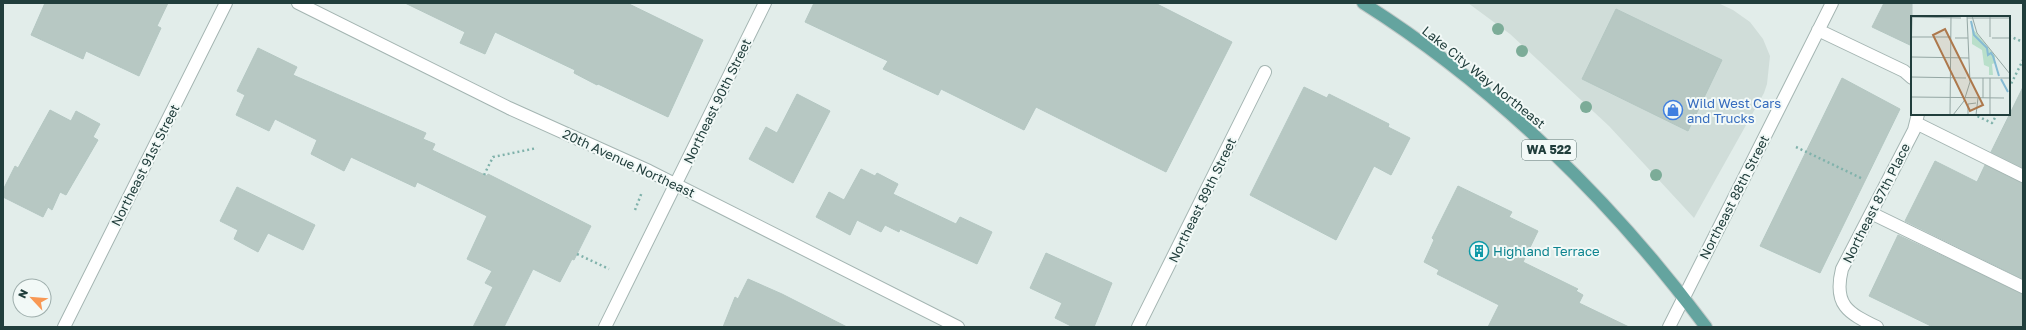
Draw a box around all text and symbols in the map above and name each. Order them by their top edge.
inset map [1911,16,2010,115]
street label: Lake City Way Northeast [1419,22,1549,132]
street label: Northeast 90th Street [680,36,754,166]
place label: Wild West Cars and Trucks [1687,95,1781,126]
shop icon: Wild West Cars and Trucks [1662,99,1684,121]
street label: Northeast 91st Street [107,101,183,229]
street label: 20th Avenue Northeast [560,125,698,201]
street label: Northeast 88th Street [1696,132,1772,262]
street label: Northeast 89th Street [1165,135,1239,265]
road number: WA 522 [1522,140,1576,160]
street label: Northeast 87th Place [1839,140,1913,266]
building icon: Highland Terrace [1468,240,1490,262]
place label: Highland Terrace [1493,243,1600,259]
north arrow [12,278,52,318]
text: N [15,287,30,300]

